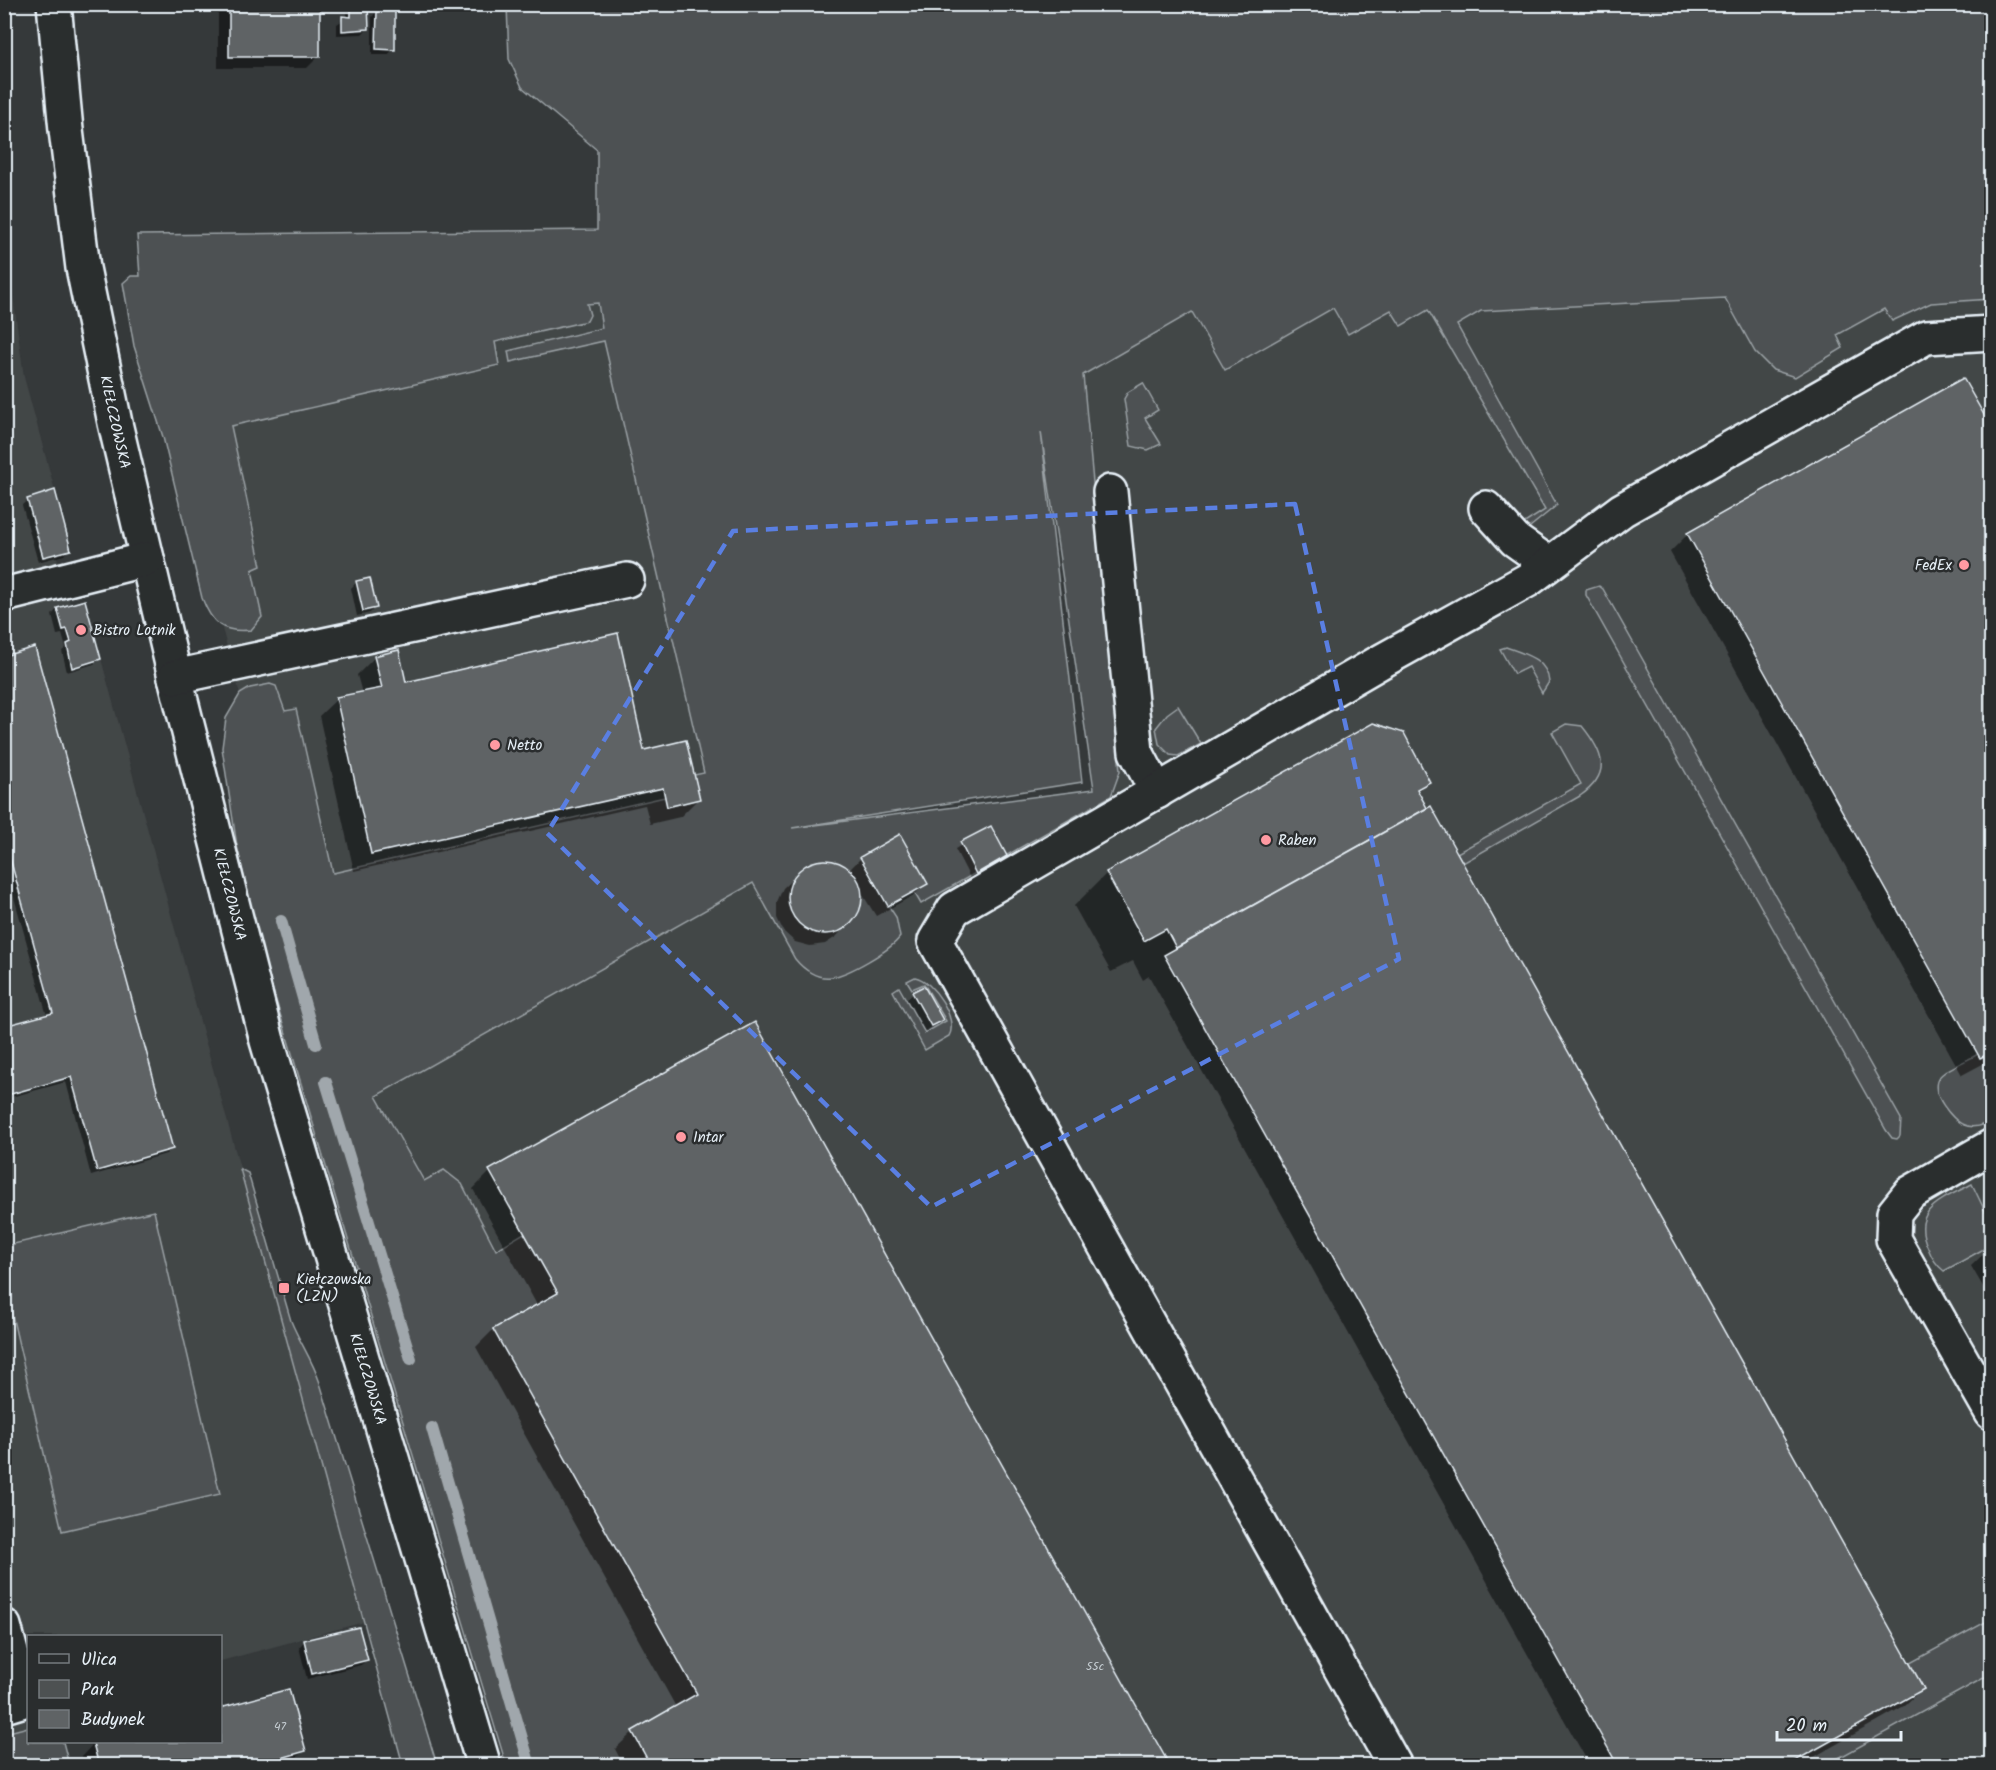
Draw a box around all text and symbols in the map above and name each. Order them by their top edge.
street label: KIEŁCZOWSKA [92,373,136,471]
place label: FedEx [1915,554,1953,578]
marker: FedEx [1957,558,1971,572]
place label: Bistro Lotnik [93,619,176,643]
marker: Bistro Lotnik [74,623,88,637]
place label: Netto [507,734,543,758]
marker: Netto [488,738,502,752]
place label: Raben [1278,829,1316,853]
marker: Raben [1259,833,1273,847]
street label: KIEŁCZOWSKA [206,845,252,944]
place label: Intar [693,1126,724,1150]
marker: Intar [674,1130,688,1144]
place label: Kiełczowska (LZN) [296,1268,371,1309]
marker: Kiełczowska (LZN) [277,1281,291,1295]
street label: KIEŁCZOWSKA [342,1330,392,1428]
legend [27,1635,222,1743]
text: Ulica [81,1646,117,1675]
house number: 55c [1086,1657,1104,1676]
text: Park [81,1676,114,1705]
scale bar [1777,1704,1902,1742]
text: Budynek [81,1706,145,1735]
text: 20 m [1786,1712,1827,1741]
house number: 47 [274,1717,287,1736]

